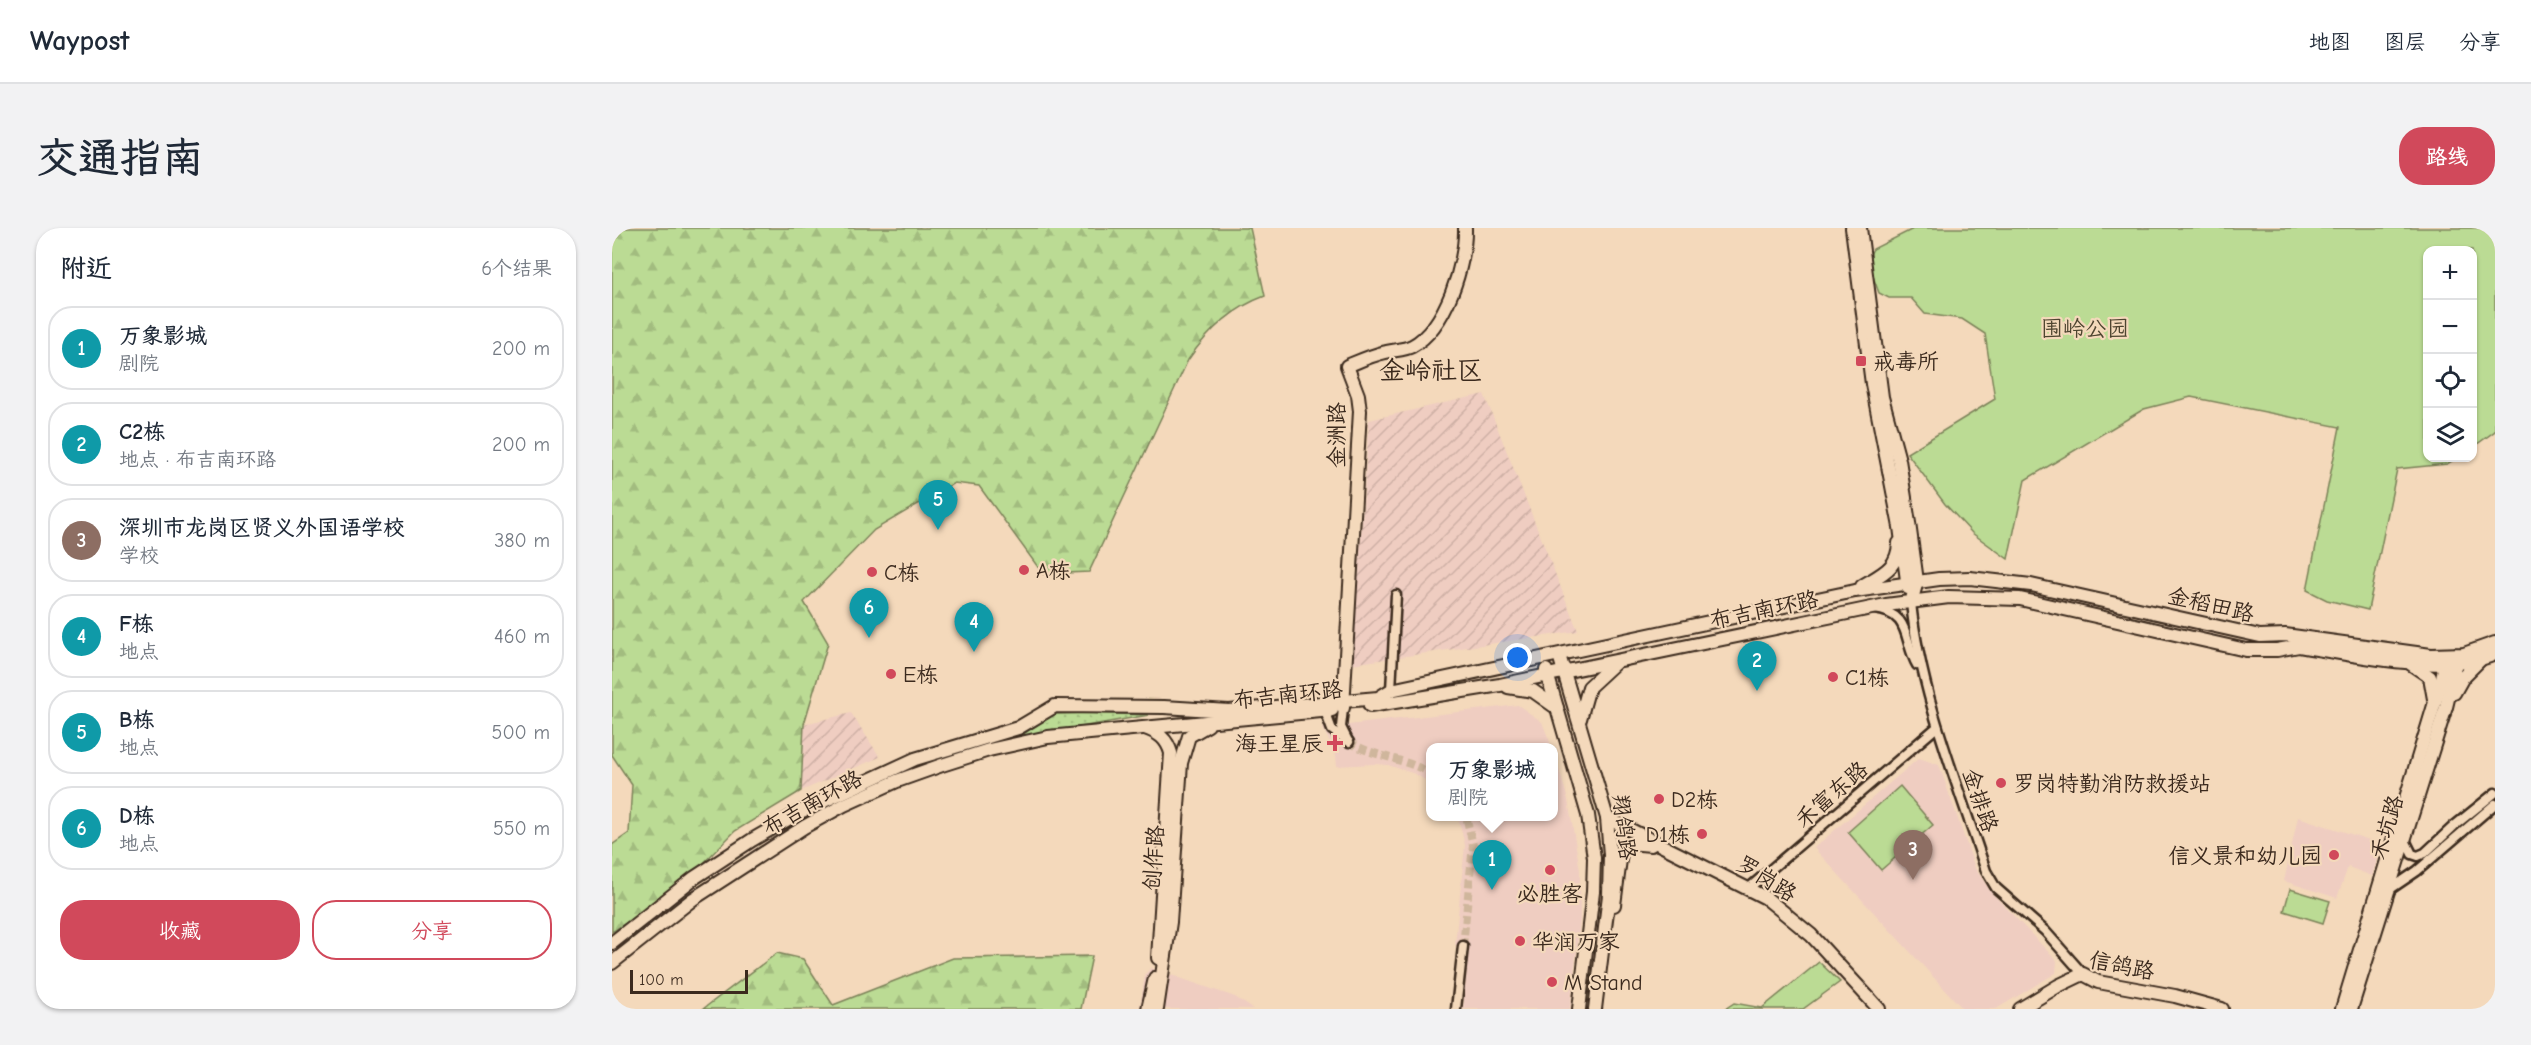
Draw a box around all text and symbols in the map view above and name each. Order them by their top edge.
text: Waypost [30,25,130,57]
text: 地图 [2309,30,2351,54]
text: 图层 [2384,30,2426,54]
text: 分享 [2459,30,2501,54]
button: 路线 [2399,127,2495,185]
text: 交通指南 [36,134,204,183]
map controls [2423,246,2477,462]
button: + [2423,246,2477,300]
text: 附近 [60,254,112,284]
text: 6个结果 [481,257,552,280]
button: − [2423,300,2477,354]
park label: 围岭公园 [2041,316,2129,342]
text: 万象影城 [119,323,207,349]
text: 1 [78,337,85,360]
text: 200 m [492,337,550,360]
place label: 戒毒所 [1873,349,1939,375]
text: 剧院 [119,352,159,375]
marker: 戒毒所 [1854,354,1868,368]
button: locate [2423,354,2477,408]
district label: 金岭社区 [1379,356,1483,386]
street label: 金洲路 [1324,402,1350,468]
button: layers [2423,408,2477,462]
text: C2栋 [119,419,165,445]
text: 2 [77,433,86,456]
text: 200 m [492,433,550,456]
text: 地点 · 布吉南环路 [119,448,276,471]
pin: 5 [918,480,958,530]
text: 深圳市龙岗区贤义外国语学校 [119,515,405,541]
text: 3 [77,529,86,552]
text: 380 m [494,529,550,552]
text: 学校 [119,544,159,567]
place label: A栋 [1036,558,1071,584]
place label: C栋 [884,560,920,586]
marker: A栋 [1017,563,1031,577]
marker: C栋 [865,565,879,579]
street label: 金稻田路 [2165,582,2257,628]
street label: 布吉南环路 [1708,586,1821,634]
pin: 6 [850,588,888,638]
pin: 4 [954,602,994,652]
text: F栋 [119,611,154,637]
text: 4 [77,625,86,648]
text: 460 m [494,625,550,648]
text: 地点 [119,640,159,663]
pin: 2 [1738,642,1776,691]
your location [1503,643,1532,672]
place label: E栋 [903,662,938,688]
place label: C1栋 [1845,665,1889,691]
marker: E栋 [884,667,898,681]
marker: C1栋 [1826,670,1840,684]
street label: 布吉南环路 [1232,676,1344,714]
text: B栋 [119,707,154,733]
text: 5 [76,721,87,744]
text: 500 m [492,721,550,744]
place label: 海王星辰 [1235,731,1324,757]
text: 地点 [119,736,159,759]
marker: 海王星辰 [1328,736,1342,750]
popup [1426,743,1558,821]
street label: 禾富东路 [1790,756,1873,833]
text: 万象影城 [1448,757,1536,783]
street label: 布吉南环路 [758,765,867,841]
street label: 金排路 [1957,765,2003,836]
place label: 罗岗特勤消防救援站 [2013,771,2211,797]
marker: 罗岗特勤消防救援站 [1994,776,2008,790]
text: 剧院 [1448,786,1488,809]
place label: D2栋 [1671,787,1718,813]
marker: D2栋 [1652,792,1666,806]
street label: 禾坑路 [2365,792,2409,863]
street label: 翔鸽路 [1607,793,1641,861]
text: D栋 [119,803,155,829]
text: 6 [76,817,87,840]
text: 550 m [493,817,550,840]
place label: D1栋 [1645,822,1690,848]
street label: 创作路 [1139,824,1169,892]
marker: D1栋 [1695,827,1709,841]
pin: 3 [1894,830,1932,880]
text: 地点 [119,832,159,855]
pin: 1 [1472,840,1512,890]
place label: 信义景和幼儿园 [2168,843,2322,869]
marker: 信义景和幼儿园 [2327,848,2341,862]
street label: 罗岗路 [1732,850,1801,907]
marker: 必胜客 [1543,863,1557,877]
place label: 必胜客 [1517,881,1583,907]
button: 收藏 [60,900,300,960]
button: 分享 [312,900,552,960]
place label: 华润万家 [1532,929,1620,955]
marker: 华润万家 [1513,934,1527,948]
street label: 信鸽路 [2087,947,2157,985]
scale bar [630,967,748,994]
place label: M Stand [1564,970,1643,996]
text: 100 m [639,971,683,989]
marker: M Stand [1545,975,1559,989]

